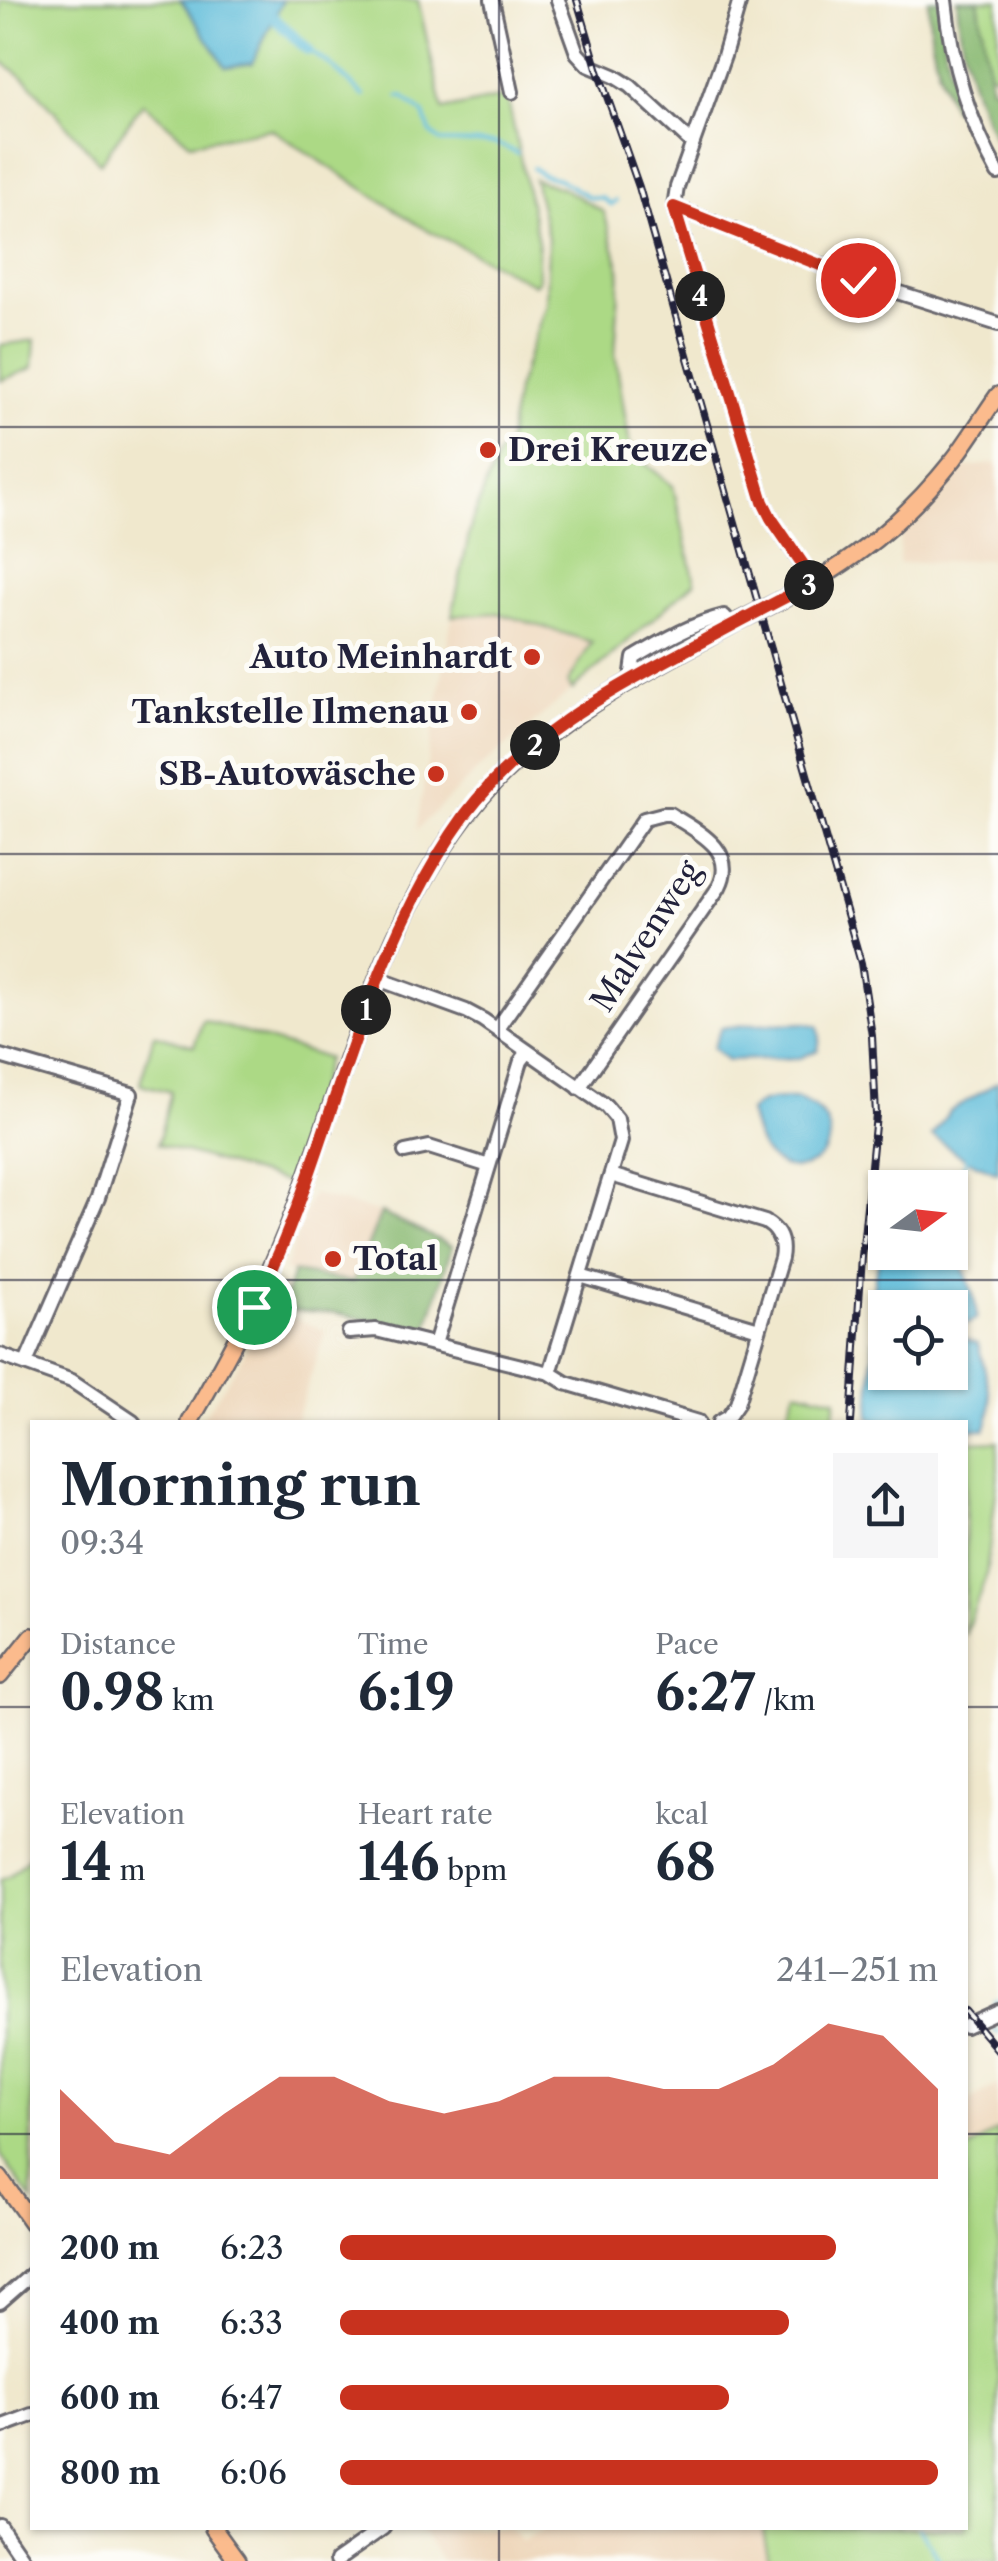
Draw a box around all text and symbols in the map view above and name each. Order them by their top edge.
pin [816,238,901,323]
icon: check [831,253,886,308]
pin: 4 [675,271,725,321]
text: 4 [692,279,708,313]
place label: Drei Kreuze [508,430,708,469]
marker: Drei Kreuze [477,439,499,461]
pin: 3 [784,560,834,610]
text: 3 [801,568,817,602]
place label: Auto Meinhardt [249,637,512,676]
marker: Auto Meinhardt [521,646,543,668]
place label: Tankstelle Ilmenau [132,692,449,731]
marker: Tankstelle Ilmenau [458,701,480,723]
pin: 2 [510,720,560,770]
text: 2 [527,728,543,762]
place label: SB-Autowäsche [159,754,416,793]
marker: SB-Autowäsche [425,763,447,785]
street label: Malvenweg [582,852,709,1019]
pin: 1 [341,985,391,1035]
text: 1 [360,993,372,1027]
north arrow [868,1170,968,1270]
map controls [868,1170,968,1390]
place label: Total [353,1239,438,1278]
marker: Total [322,1248,344,1270]
pin [212,1265,297,1350]
icon: arrive [227,1280,282,1335]
button: locate [868,1290,968,1390]
text: Morning run [60,1452,421,1519]
button: share [833,1453,938,1558]
text: 09:34 [60,1523,144,1562]
text: Distance [60,1627,176,1661]
text: Time [358,1627,428,1661]
text: Pace [655,1627,719,1661]
text: 0.98 [60,1661,165,1723]
text: 6:19 [358,1661,455,1723]
text: 6:27 [655,1661,756,1723]
text: km [165,1683,214,1717]
text: /km [756,1683,815,1717]
text: Elevation [60,1797,185,1831]
text: Heart rate [358,1797,493,1831]
text: kcal [655,1797,708,1831]
text: 14 [60,1831,112,1893]
text: 146 [358,1831,440,1893]
text: 68 [655,1831,716,1893]
text: m [112,1853,146,1887]
text: bpm [440,1853,507,1887]
text: Elevation [60,1950,203,1989]
text: 241–251 m [776,1950,938,1989]
text: 200 m [60,2228,160,2267]
text: 6:23 [220,2228,284,2267]
text: 400 m [60,2303,160,2342]
text: 6:33 [220,2303,283,2342]
text: 600 m [60,2378,160,2417]
text: 6:47 [220,2378,282,2417]
text: 800 m [60,2453,160,2492]
text: 6:06 [220,2453,287,2492]

